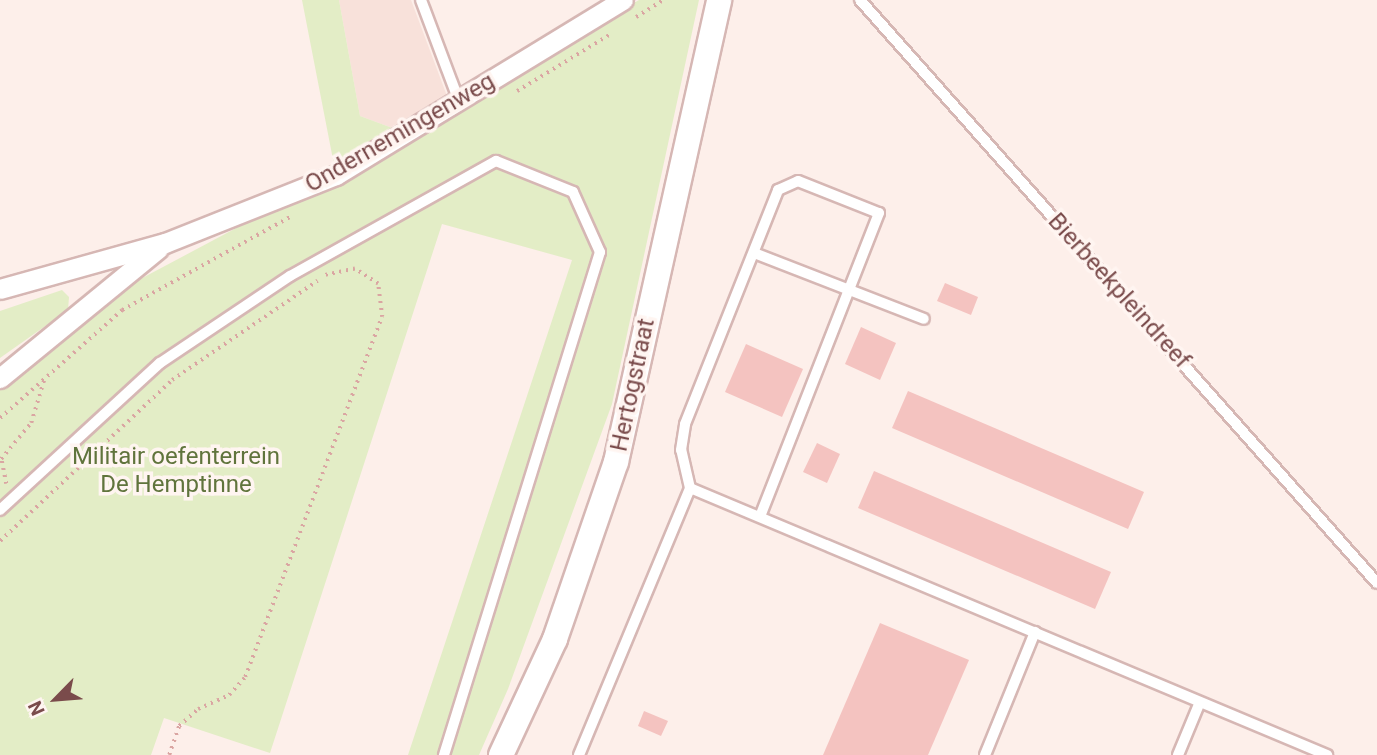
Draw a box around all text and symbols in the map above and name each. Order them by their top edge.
street label: Ondernemingenweg [300,67,500,199]
street label: Bierbeekpleindreef [1042,207,1196,375]
street label: Hertogstraat [605,316,661,454]
park label: Militair oefenterrein De Hemptinne [72,443,280,499]
north arrow [21,664,91,734]
text: N [23,697,50,719]

